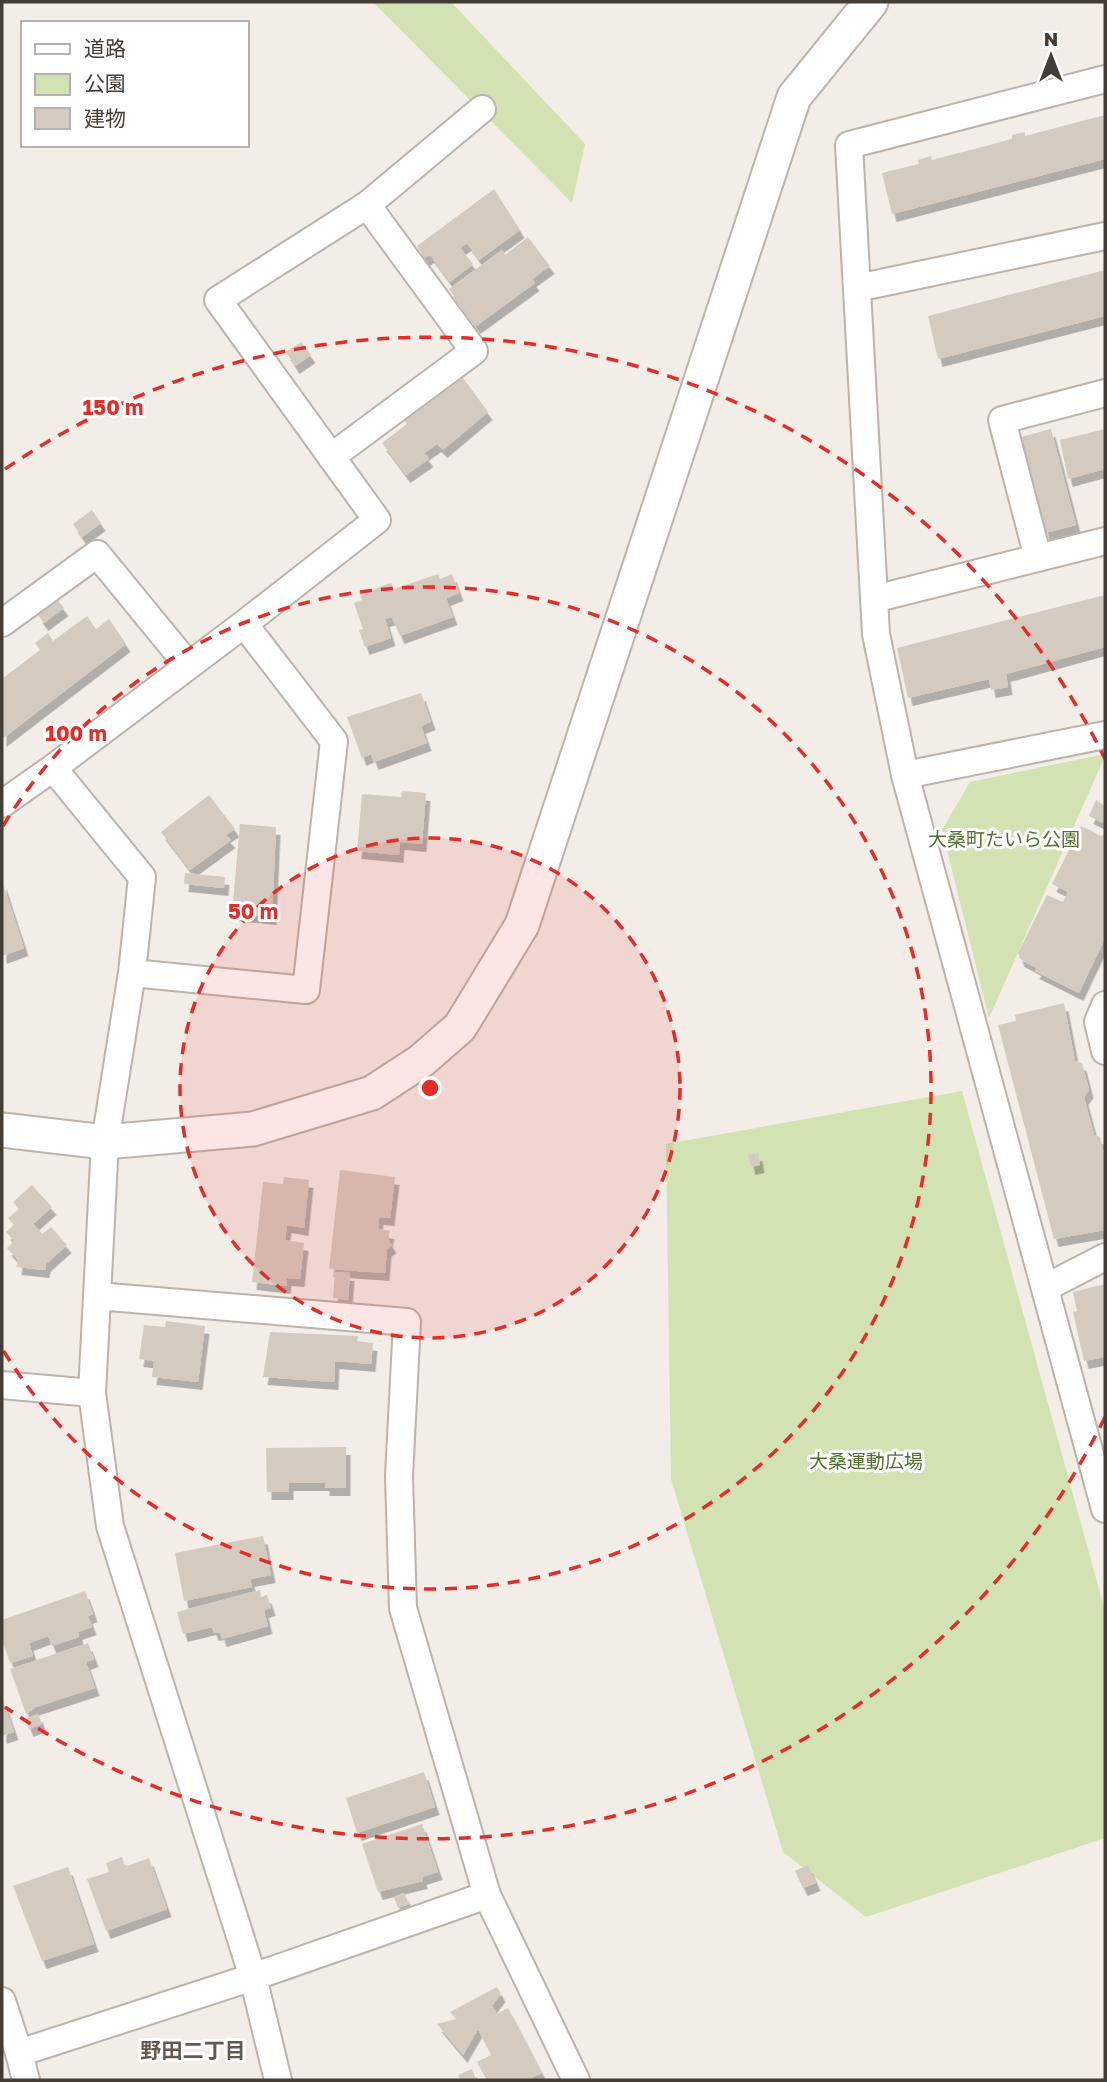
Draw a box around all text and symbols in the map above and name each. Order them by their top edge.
legend [21,21,248,147]
north arrow [1016,21,1086,91]
text: N [1044,27,1058,50]
text: 道路 [84,35,126,61]
text: 公園 [84,70,126,96]
text: 建物 [84,105,126,131]
text: 150 m [83,394,143,420]
text: 100 m [45,720,107,746]
park label: 大桑町たいら公園 [928,827,1080,850]
text: 50 m [228,898,278,924]
centre of rings [418,1076,442,1100]
park label: 大桑運動広場 [809,1449,923,1472]
district label: 野田二丁目 [141,2037,246,2063]

